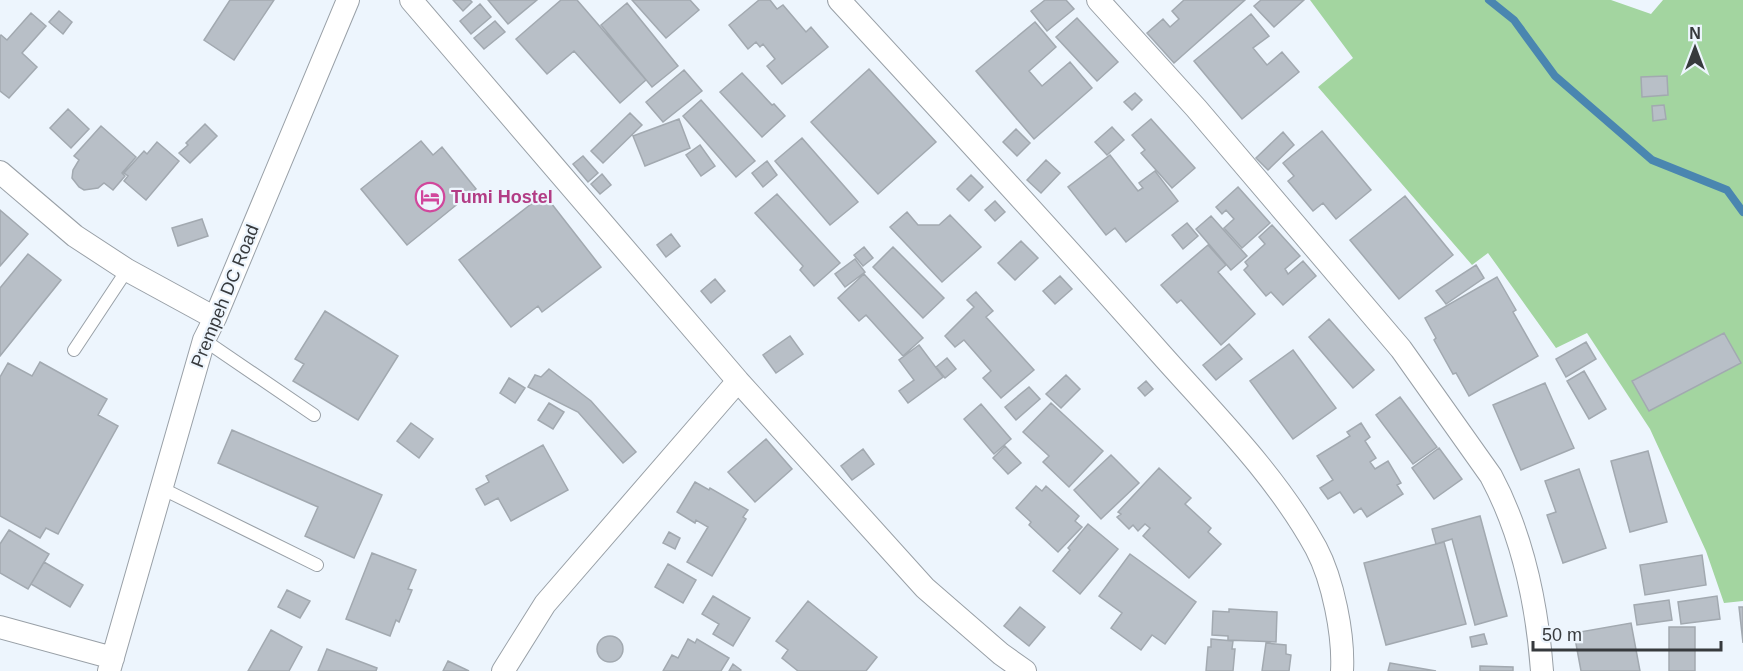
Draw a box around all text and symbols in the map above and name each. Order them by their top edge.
north arrow [1665,18,1725,78]
text: N [1689,25,1701,42]
hotel icon: Tumi Hostel [414,181,446,213]
place label: Tumi Hostel [451,187,553,207]
street label: Prempeh DC Road [187,222,263,370]
scale bar [1533,614,1720,652]
text: 50 m [1542,625,1582,645]

